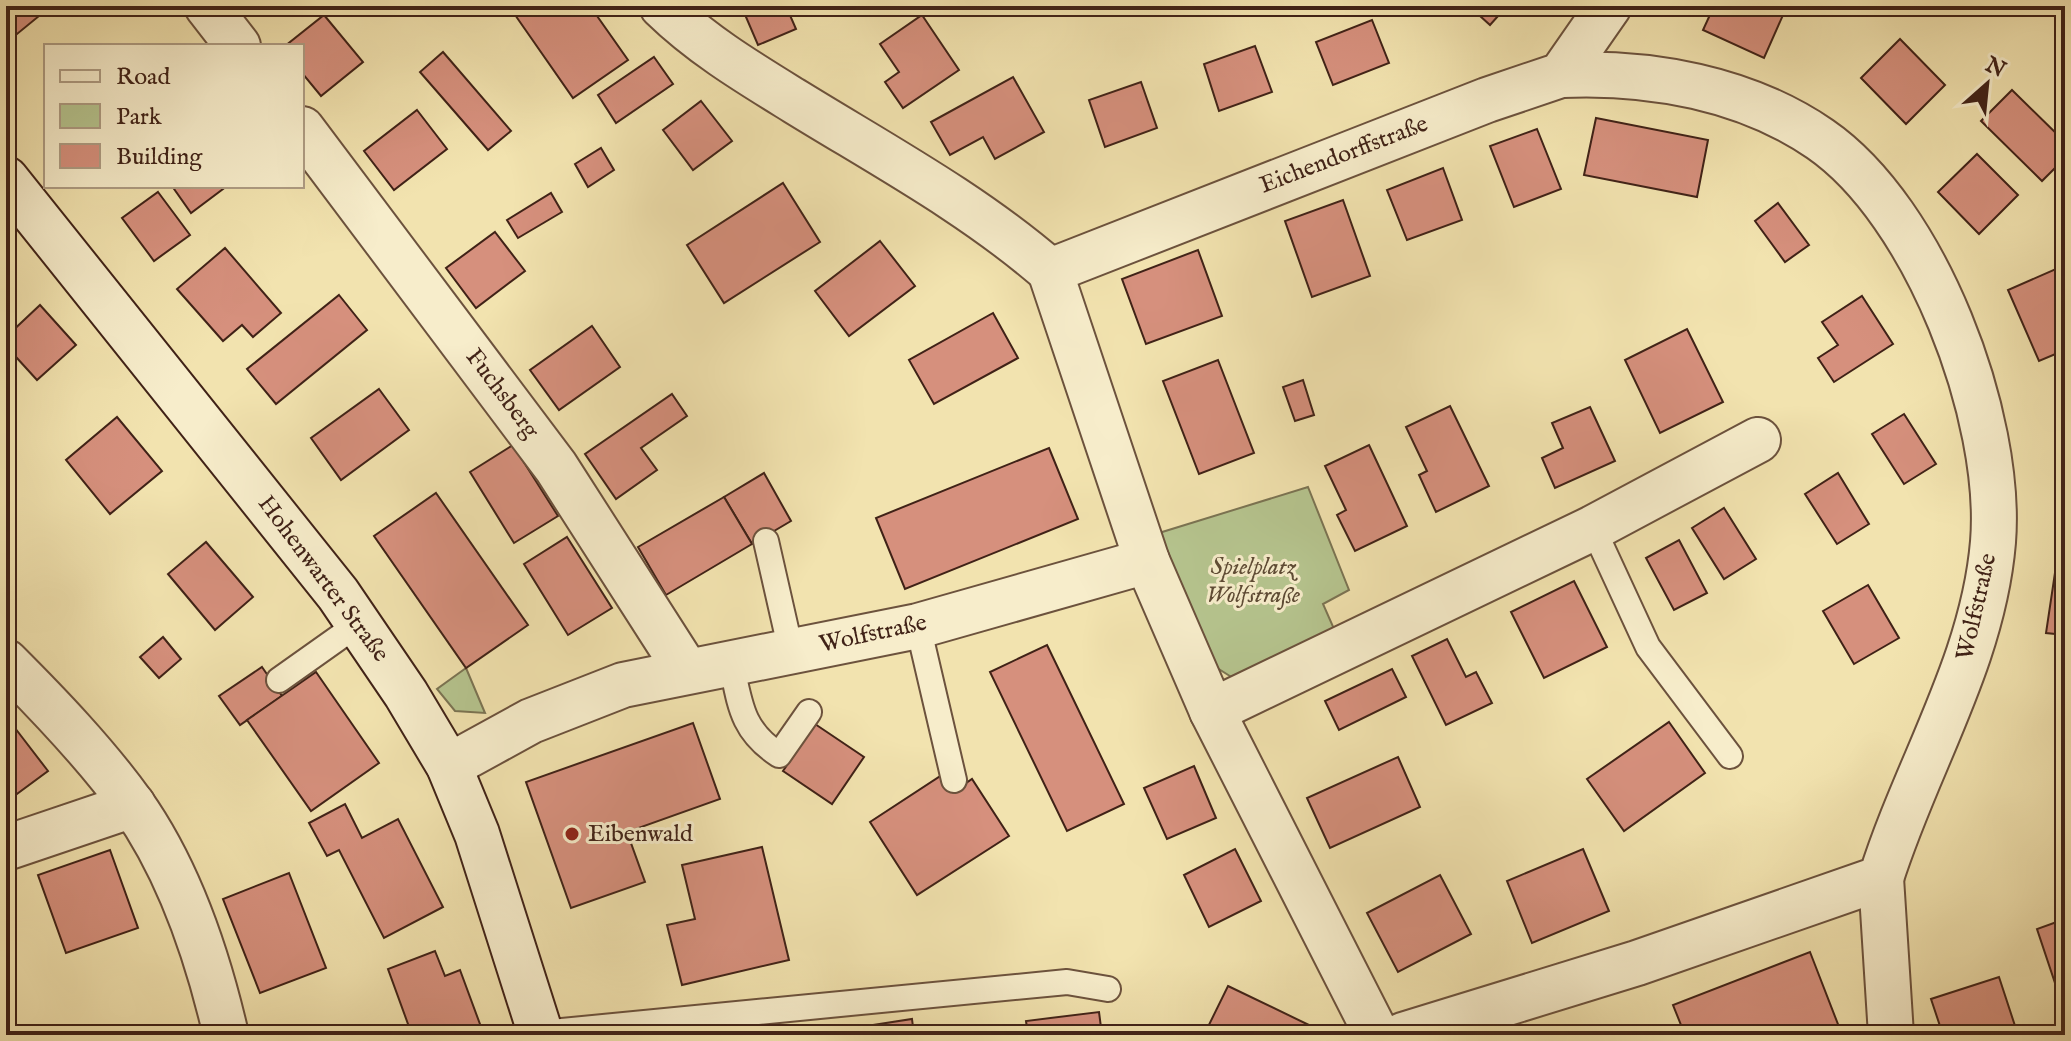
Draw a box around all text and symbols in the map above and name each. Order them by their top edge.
legend [44,44,304,188]
north arrow [1947,44,2027,124]
text: N [1979,51,2010,85]
text: Road [116,62,170,93]
text: Park [116,102,162,133]
street label: Eichendorffstraße [1255,109,1433,201]
text: Building [116,142,203,173]
street label: Fuchsberg [458,343,546,446]
street label: Hohenwarter Straße [250,490,396,668]
street label: Wolfstraße [1950,550,2004,664]
park label: Spielplatz Wolfstraße [1206,552,1300,611]
street label: Wolfstraße [816,608,930,660]
place label: Eibenwald [588,819,693,850]
marker: Eibenwald [563,825,581,843]

